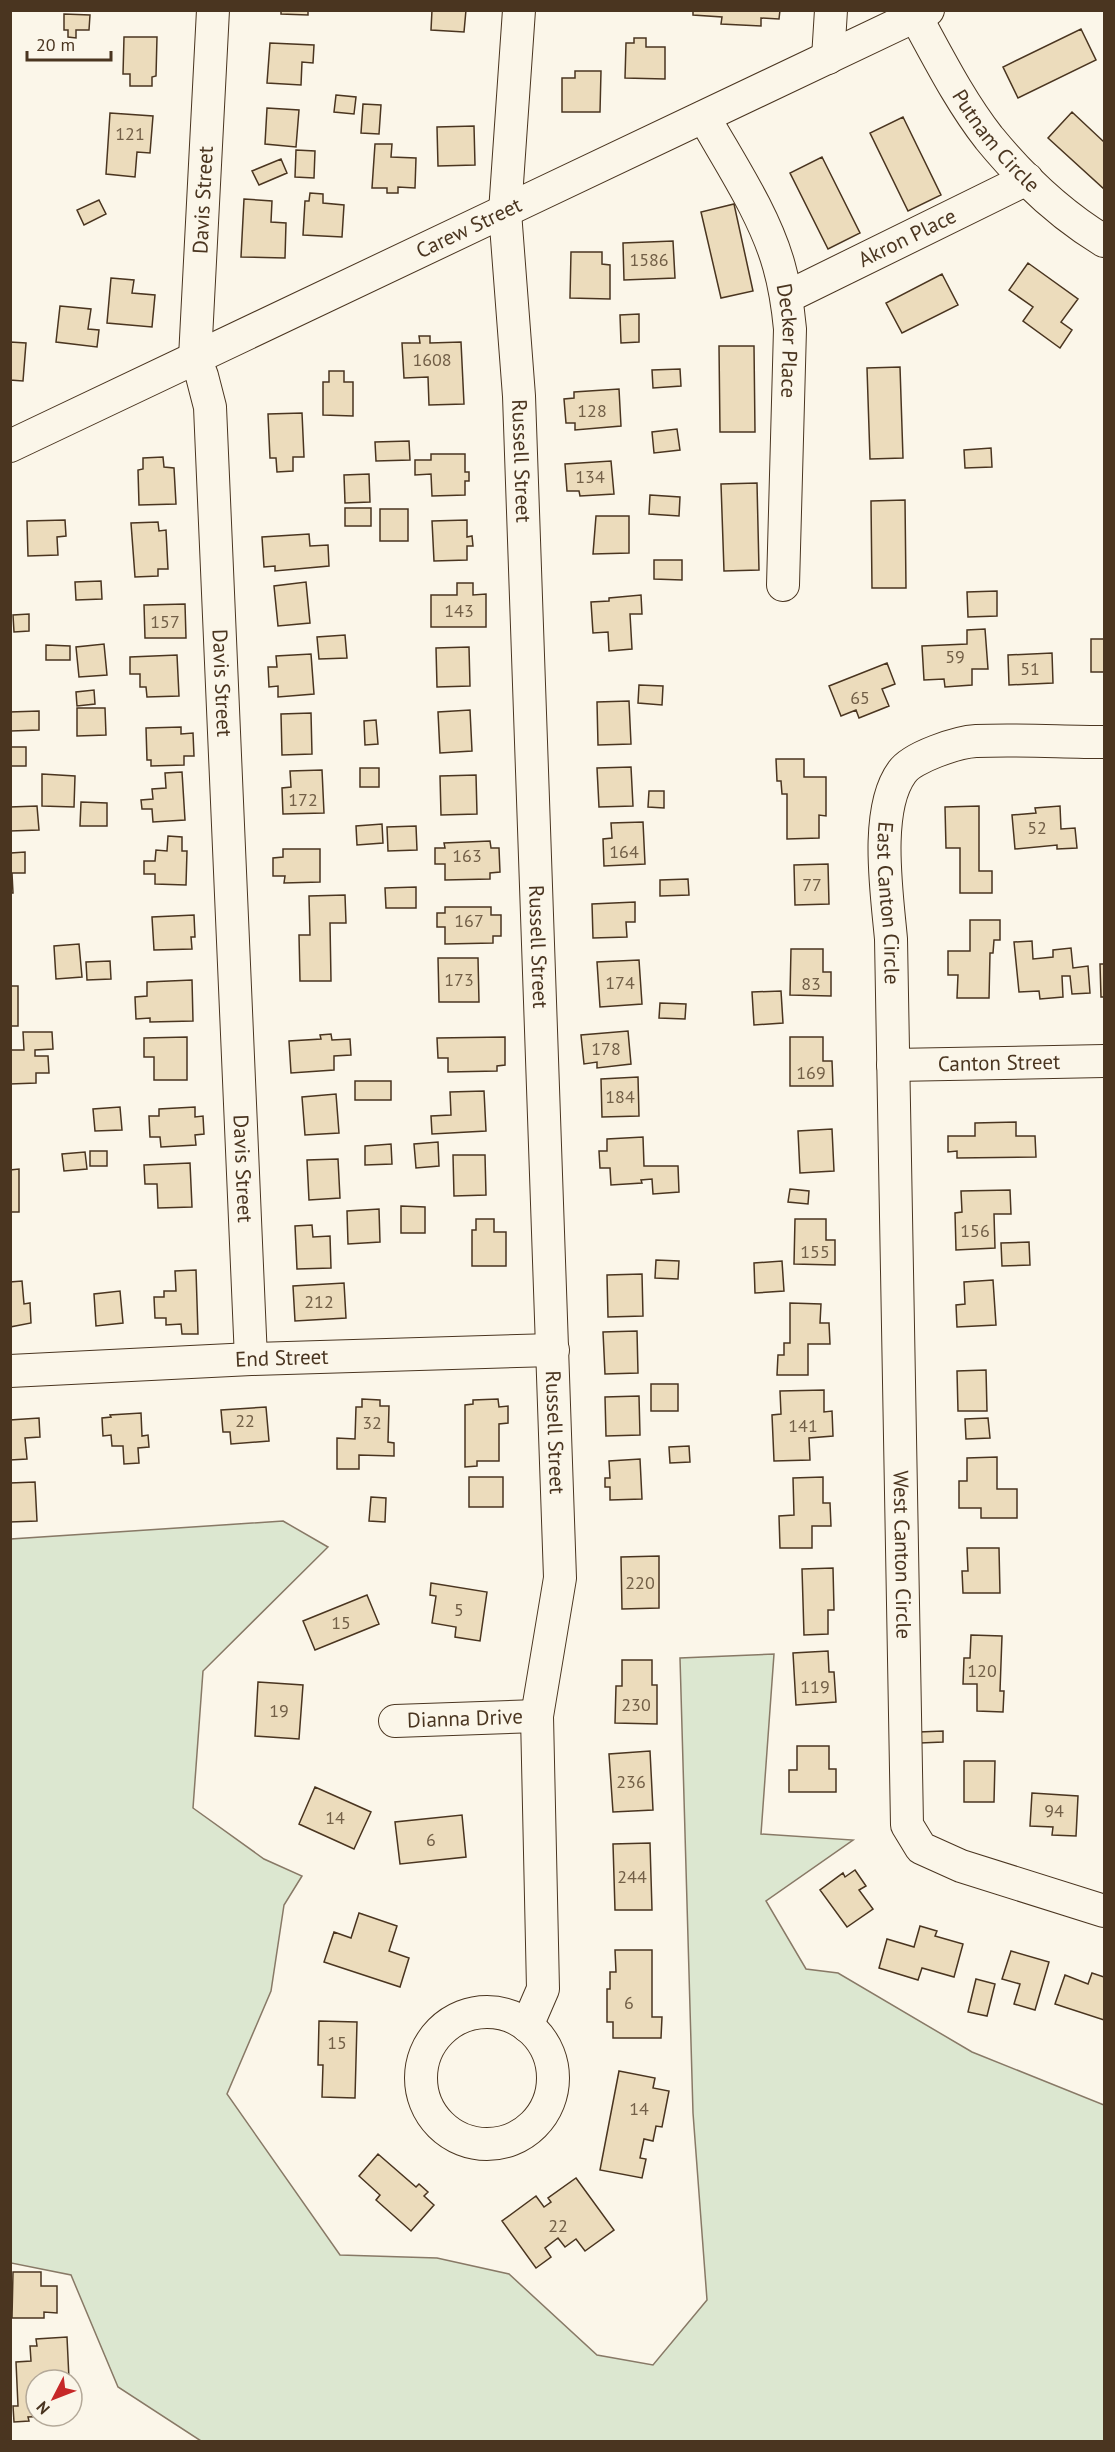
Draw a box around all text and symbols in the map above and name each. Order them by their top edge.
scale bar [27,24,111,62]
text: 20 m [36,33,75,56]
street label: Putnam Circle [946,84,1046,198]
house number: 121 [115,122,145,145]
street label: Davis Street [186,145,219,255]
street label: Carew Street [411,191,526,264]
street label: Akron Place [854,202,960,273]
house number: 1586 [629,248,669,271]
street label: Decker Place [771,281,804,398]
house number: 1608 [412,348,452,371]
street label: Russell Street [506,399,537,523]
house number: 128 [577,399,607,422]
house number: 134 [575,465,605,488]
house number: 143 [444,599,474,622]
house number: 157 [150,610,180,633]
street label: Davis Street [207,628,238,737]
house number: 59 [945,645,965,668]
house number: 51 [1020,657,1040,680]
house number: 65 [850,686,870,709]
house number: 172 [288,788,318,811]
house number: 52 [1027,816,1047,839]
street label: East Canton Circle [871,820,906,985]
house number: 164 [609,840,639,863]
house number: 163 [452,844,482,867]
house number: 77 [802,873,822,896]
street label: Russell Street [523,884,554,1009]
house number: 167 [454,909,484,932]
house number: 173 [444,968,474,991]
house number: 174 [605,971,635,994]
house number: 83 [801,972,821,995]
house number: 178 [591,1037,621,1060]
street label: Canton Street [937,1048,1060,1077]
house number: 169 [796,1061,826,1084]
house number: 184 [605,1085,635,1108]
street label: Davis Street [227,1114,259,1223]
house number: 156 [960,1219,990,1242]
house number: 155 [800,1240,830,1263]
house number: 212 [304,1290,334,1313]
street label: End Street [234,1343,329,1373]
street label: Russell Street [540,1370,571,1495]
house number: 22 [235,1409,255,1432]
house number: 32 [362,1411,382,1434]
house number: 141 [788,1414,818,1437]
street label: West Canton Circle [888,1470,918,1639]
house number: 220 [625,1571,655,1594]
house number: 5 [454,1598,464,1621]
house number: 15 [331,1611,351,1634]
house number: 120 [967,1659,997,1682]
house number: 119 [800,1675,830,1698]
house number: 230 [621,1693,651,1716]
house number: 19 [269,1699,289,1722]
street label: Dianna Drive [407,1703,523,1734]
house number: 236 [616,1770,646,1793]
house number: 94 [1044,1799,1064,1822]
house number: 14 [325,1806,345,1829]
house number: 6 [426,1828,436,1851]
house number: 244 [617,1865,647,1888]
house number: 6 [624,1991,634,2014]
house number: 15 [327,2031,347,2054]
house number: 14 [629,2097,649,2120]
house number: 22 [548,2214,568,2237]
north arrow [24,2368,84,2428]
text: N [32,2397,54,2419]

